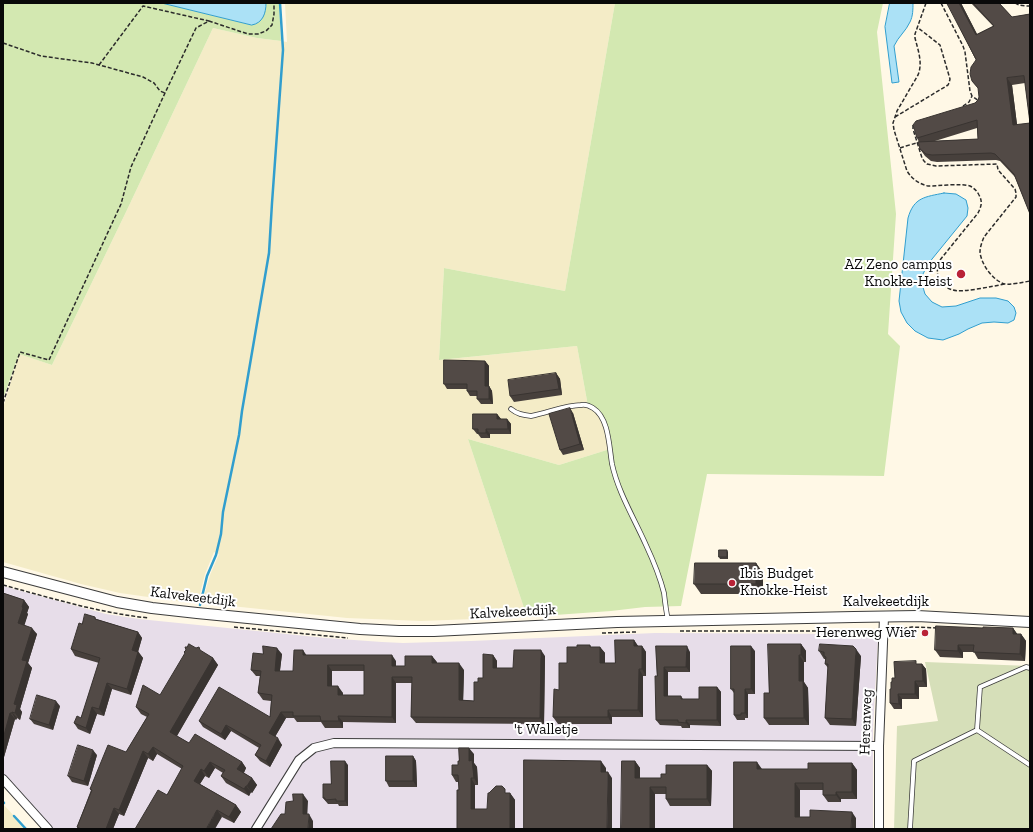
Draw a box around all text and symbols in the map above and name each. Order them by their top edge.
place label: AZ Zeno campus Knokke-Heist [844,256,952,291]
marker: AZ Zeno campus Knokke-Heist [955,268,967,280]
place label: Ibis Budget Knokke-Heist [740,565,828,600]
marker: Ibis Budget Knokke-Heist [727,578,737,588]
street label: Kalvekeetdijk [149,583,237,611]
street label: Kalvekeetdijk [843,593,929,611]
street label: Kalvekeetdijk [469,601,557,623]
place label: Herenweg Wier [816,624,917,642]
marker: Herenweg Wier [920,628,930,638]
street label: Herenweg [856,689,876,755]
street label: 't Walletje [514,721,578,739]

